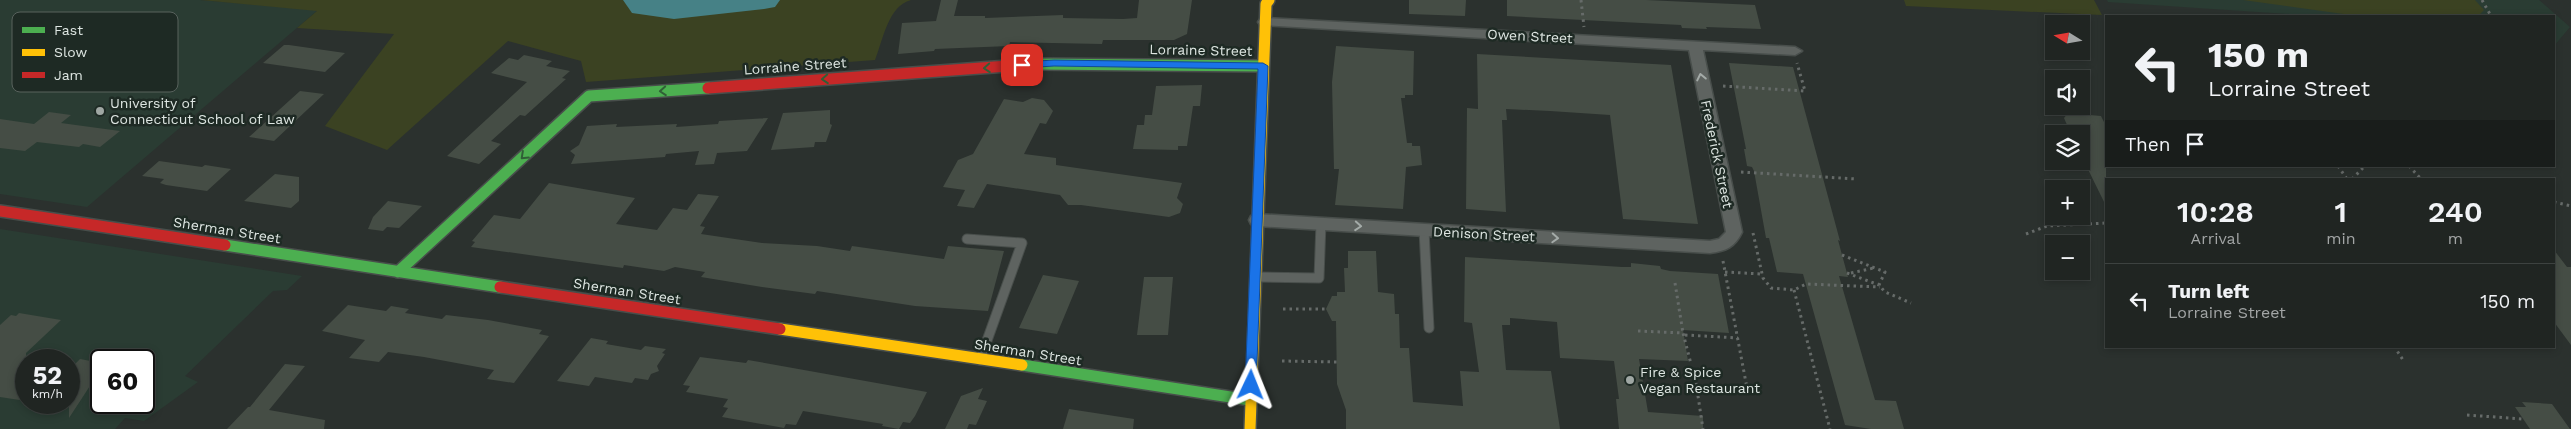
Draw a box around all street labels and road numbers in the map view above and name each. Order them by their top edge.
street label: Owen Street [1487,26,1573,46]
street label: Lorraine Street [1149,41,1253,59]
street label: Lorraine Street [743,54,847,78]
street label: Frederick Street [1698,98,1736,210]
street label: Sherman Street [172,214,282,246]
street label: Denison Street [1433,223,1535,245]
street label: Sherman Street [572,275,682,307]
street label: Sherman Street [973,336,1083,368]

